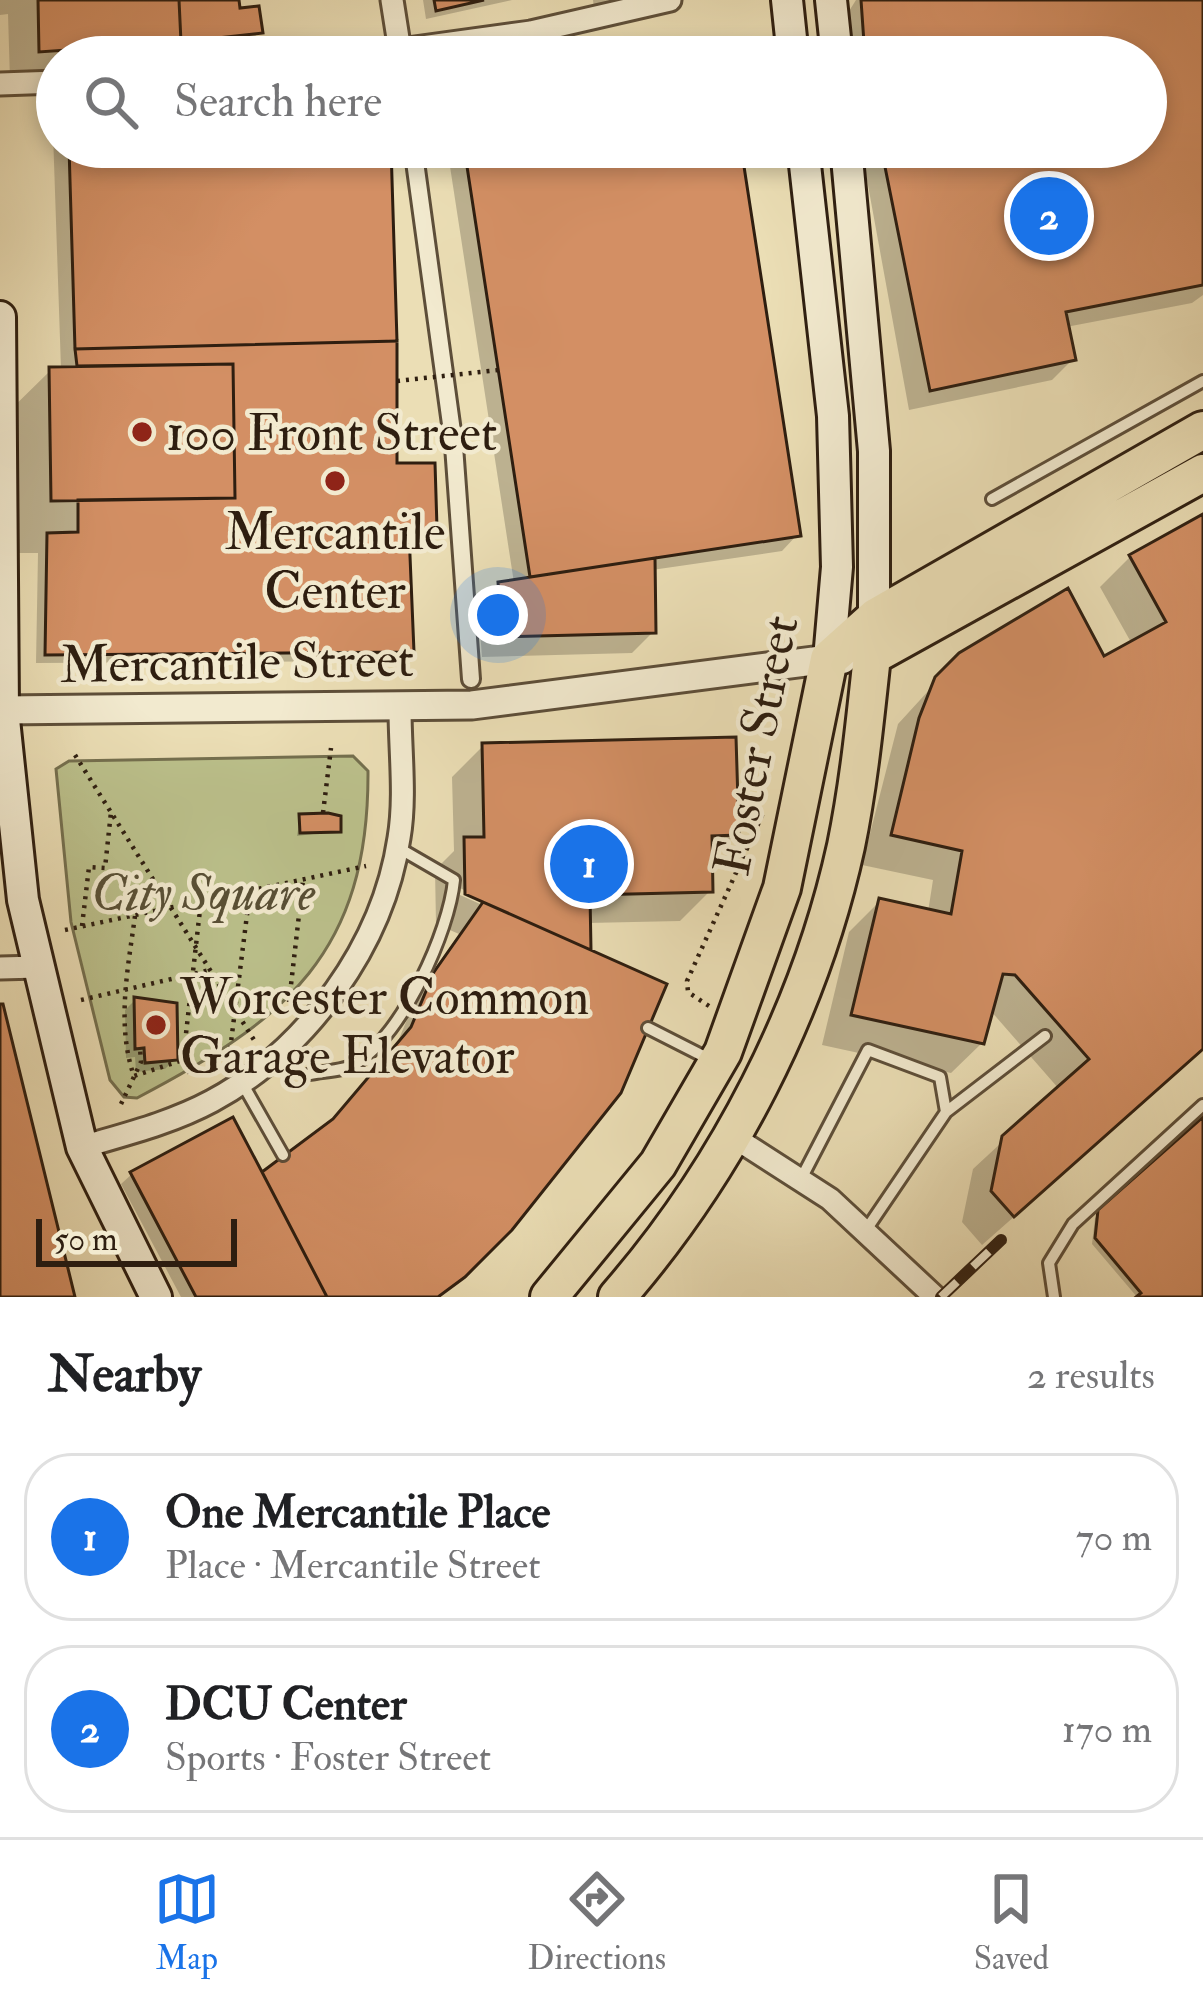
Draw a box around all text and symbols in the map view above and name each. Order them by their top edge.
search box [36,36,1167,168]
icon: search [78,69,144,135]
text: Search here [174,74,382,130]
pin: 2 [1010,171,1088,261]
place label: 100 Front Street [166,402,497,466]
marker: 100 Front Street [129,419,155,445]
marker: Mercantile Center [322,468,348,494]
place label: Mercantile Center [225,501,445,624]
your location [468,585,528,645]
street label: Foster Street [700,610,813,881]
street label: Mercantile Street [59,628,415,698]
pin: 1 [550,819,628,909]
park label: City Square [91,862,316,926]
place label: Worcester Common Garage Elevator [179,966,589,1089]
marker: Worcester Common Garage Elevator [143,1012,169,1038]
scale bar [36,1213,237,1266]
text: 50 m [54,1219,118,1260]
text: Nearby [48,1343,201,1407]
text: 2 results [1027,1351,1155,1400]
text: One Mercantile Place [165,1485,550,1541]
text: 1 [83,1513,97,1562]
text: 70 m [1076,1513,1152,1562]
text: Place · Mercantile Street [165,1541,541,1590]
text: DCU Center [165,1677,407,1733]
text: 2 [80,1705,100,1754]
text: 170 m [1062,1705,1152,1754]
text: Sports · Foster Street [165,1733,491,1782]
tab: Map [154,1866,220,1979]
tab: Directions [528,1866,666,1979]
tab: Saved [974,1866,1049,1979]

